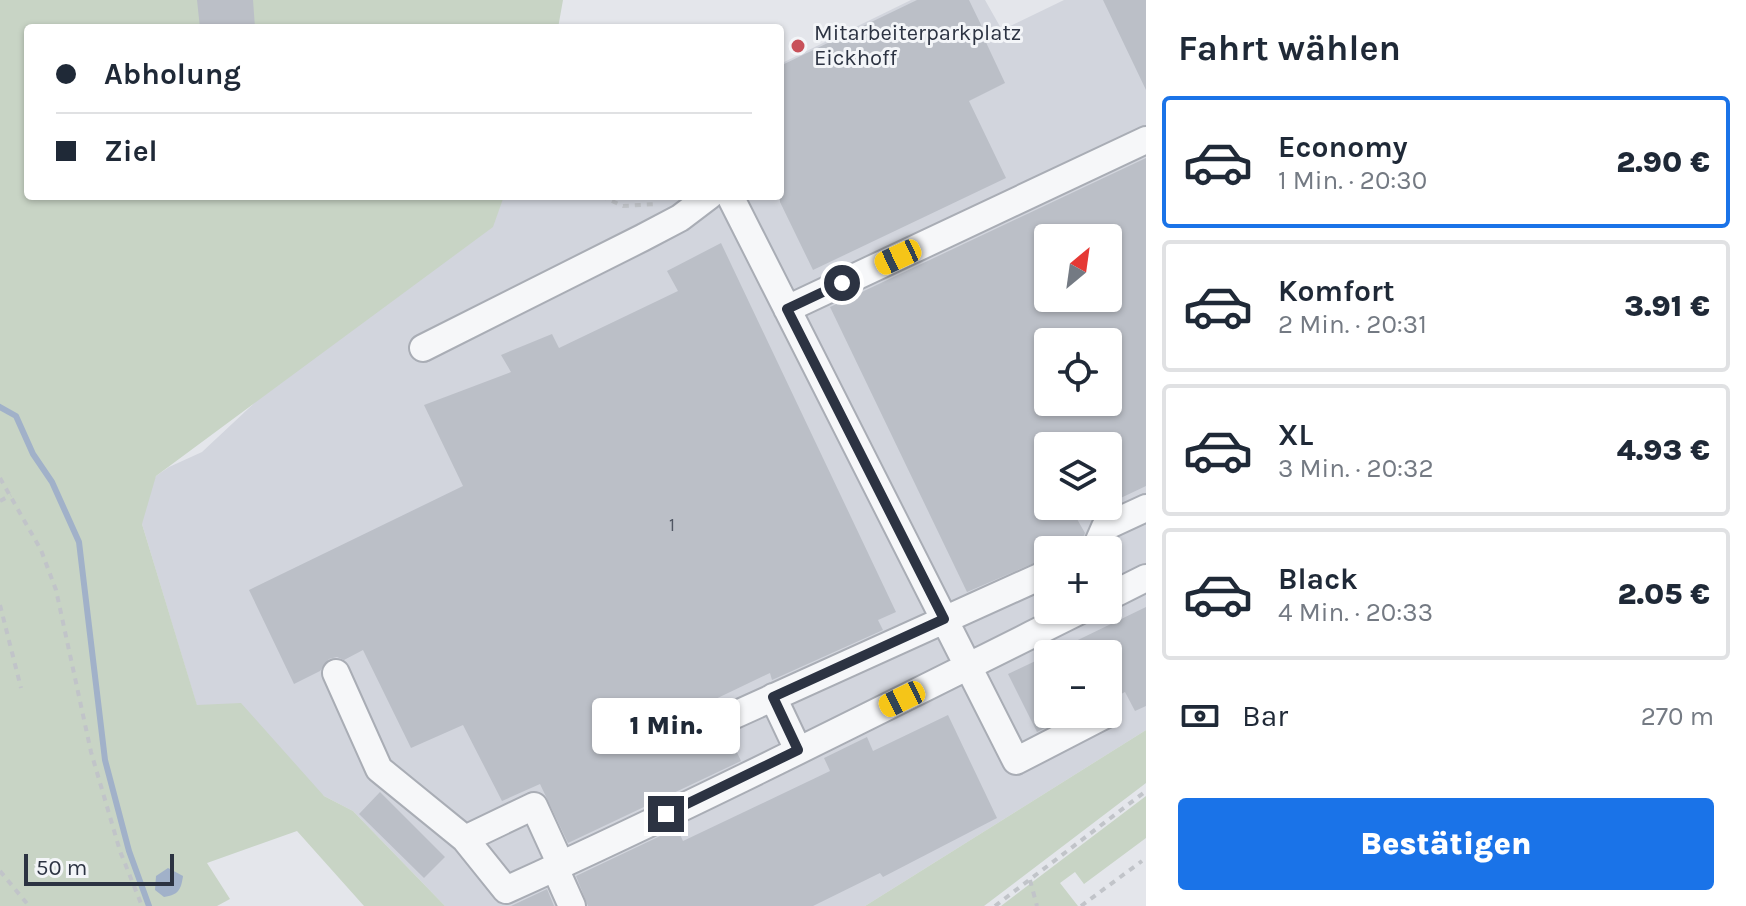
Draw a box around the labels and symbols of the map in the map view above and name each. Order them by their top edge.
place label: Mitarbeiterparkplatz Eickhoff [814,20,1021,71]
marker: Mitarbeiterparkplatz Eickhoff [789,37,807,55]
north arrow [1034,224,1122,312]
car [871,236,925,278]
route start [824,265,860,301]
house number: 1 [669,514,675,536]
car [875,678,929,720]
callout: 1 Min. [592,698,740,754]
route end [648,796,684,832]
scale bar [24,850,174,886]

